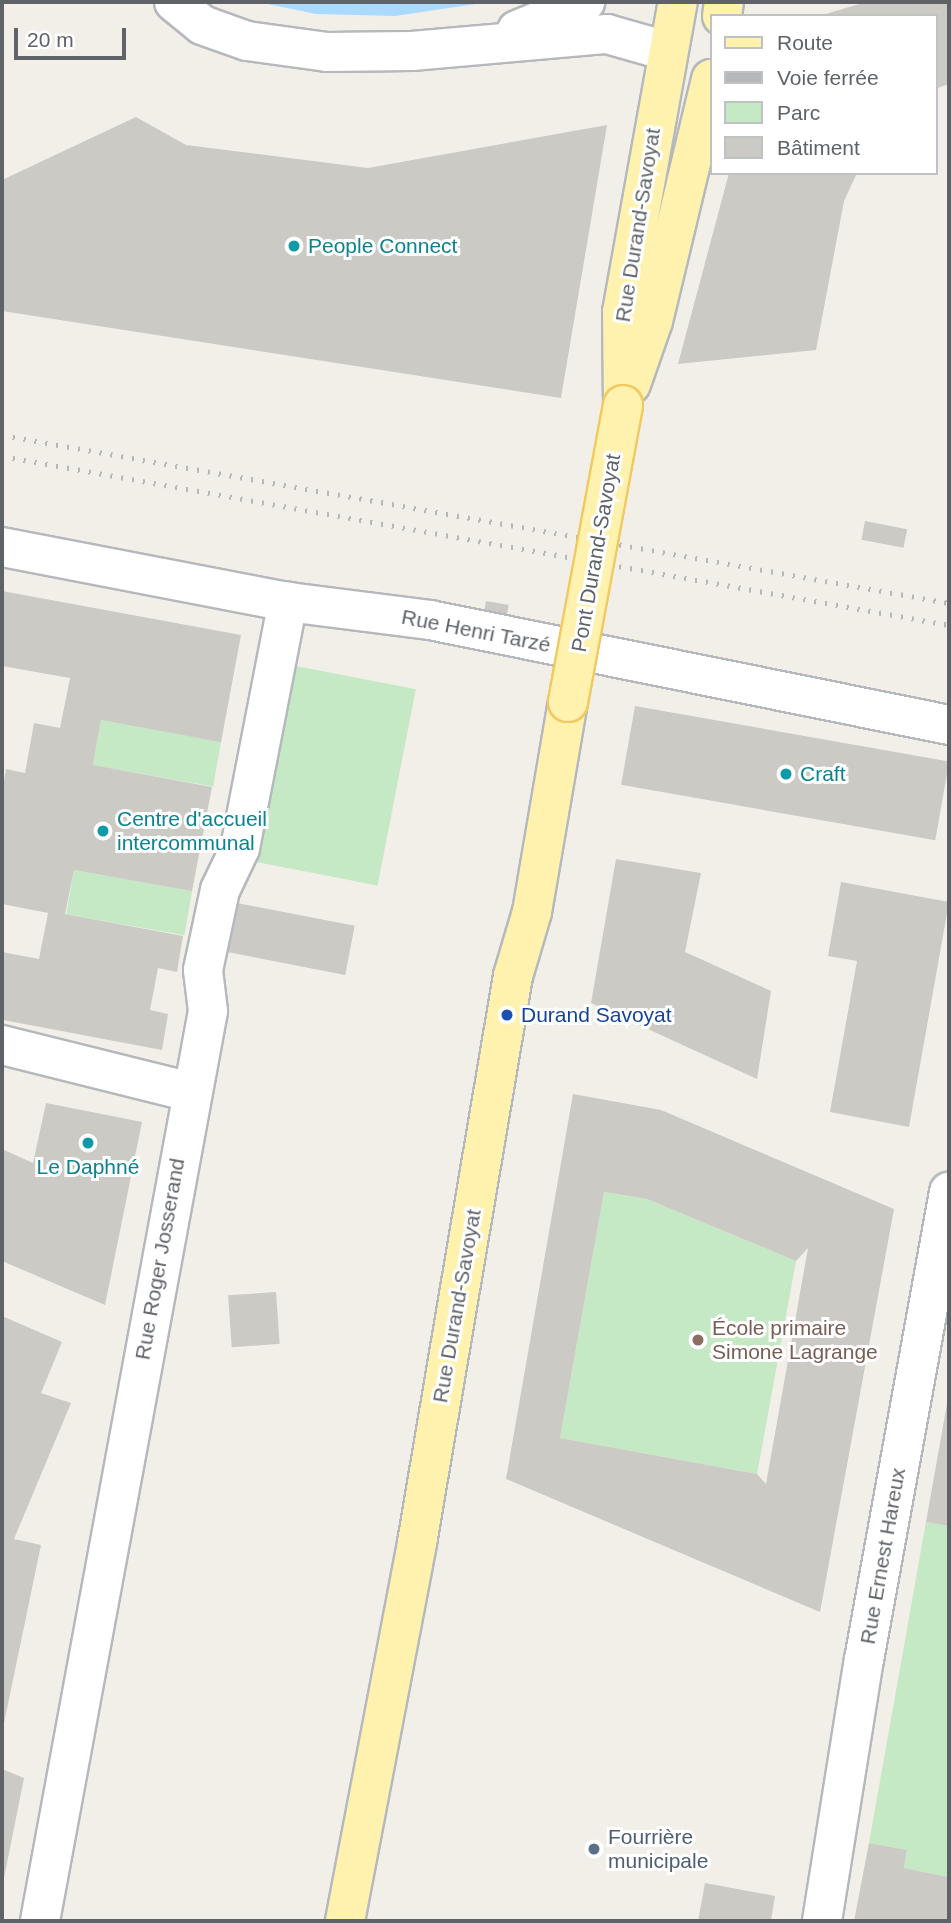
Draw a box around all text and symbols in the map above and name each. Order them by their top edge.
scale bar [18,14,130,58]
legend [710,14,937,175]
text: 20 m [27,28,74,51]
text: Route [777,31,833,54]
text: Voie ferrée [777,66,879,89]
text: Parc [777,101,820,124]
street label: Rue Durand-Savoyat [610,126,666,324]
text: Bâtiment [777,136,860,159]
place label: People Connect [308,233,457,259]
marker: People Connect [286,238,302,254]
street label: Pont Durand-Savoyat [566,452,626,654]
street label: Rue Henri Tarzé [399,604,553,658]
place label: Craft [800,761,846,787]
marker: Craft [778,766,794,782]
place label: Centre d'accueil intercommunal [117,806,267,856]
marker: Centre d'accueil intercommunal [95,823,111,839]
place label: Durand Savoyat [521,1002,672,1028]
marker: Durand Savoyat [499,1007,515,1023]
marker: Le Daphné [80,1135,96,1151]
place label: Le Daphné [37,1154,139,1180]
street label: Rue Roger Josserand [130,1156,190,1362]
street label: Rue Durand-Savoyat [428,1207,486,1405]
place label: École primaire Simone Lagrange [712,1315,878,1365]
marker: École primaire Simone Lagrange [690,1332,706,1348]
street label: Rue Ernest Hareux [855,1466,911,1646]
place label: Fourrière municipale [608,1824,708,1874]
marker: Fourrière municipale [586,1841,602,1857]

